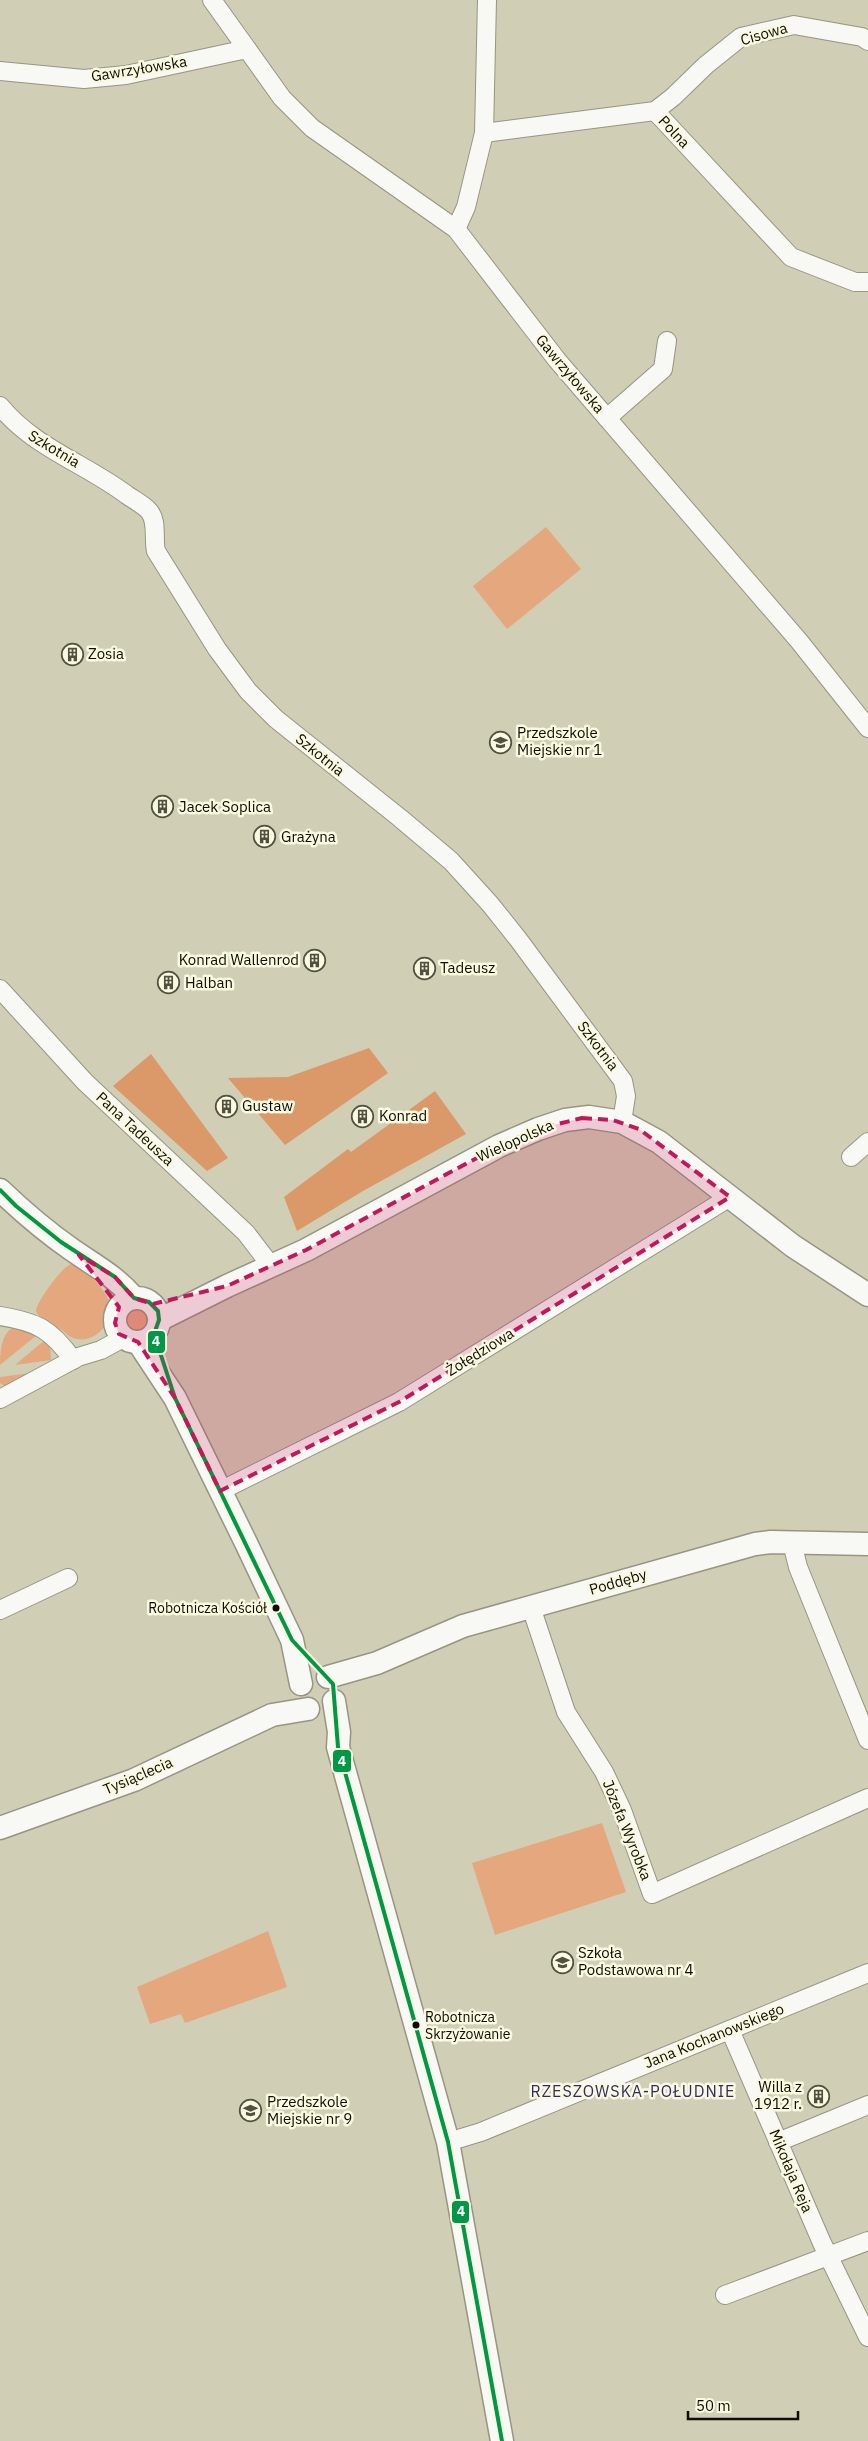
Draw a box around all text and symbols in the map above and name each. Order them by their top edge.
street label: Cisowa [738,18,790,49]
street label: Gawrzyłowska [90,52,188,85]
street label: Polna [655,111,694,152]
street label: Gawrzyłowska [532,330,609,417]
street label: Szkotnia [25,426,84,471]
building icon: Zosia [60,642,84,666]
place label: Zosia [88,644,124,663]
place label: Przedszkole Miejskie nr 1 [517,723,602,759]
street label: Szkotnia [292,729,349,780]
school or university icon: Przedszkole Miejskie nr 1 [489,730,513,754]
building icon: Jacek Soplica [151,795,175,819]
place label: Jacek Soplica [179,797,271,816]
building icon: Grażyna [253,825,277,849]
place label: Grażyna [281,827,336,846]
building icon: Konrad Wallenrod [303,948,327,972]
place label: Konrad Wallenrod [179,950,299,969]
building icon: Tadeusz [412,956,436,980]
place label: Tadeusz [440,958,495,977]
building icon: Halban [157,971,181,995]
place label: Halban [185,973,233,992]
street label: Szkotnia [574,1017,623,1074]
street label: Pana Tadeusza [92,1088,178,1170]
building icon: Gustaw [214,1094,238,1118]
place label: Gustaw [242,1096,293,1115]
building icon: Konrad [351,1104,375,1128]
place label: Konrad [379,1106,427,1125]
street label: Wielopolska [473,1115,556,1166]
street label: Żołędziowa [442,1323,517,1380]
line badge: 4 [147,1330,166,1354]
text: 4 [152,1332,160,1350]
street label: Poddęby [587,1564,649,1599]
place label: Robotnicza Kościół [148,1599,267,1617]
marker: Robotnicza Kościół [271,1603,281,1613]
line badge: 4 [332,1749,352,1773]
street label: Tysiąclecia [100,1752,175,1799]
text: 4 [338,1752,346,1770]
street label: Józefa Wyrobka [599,1777,656,1883]
place label: Szkoła Podstawowa nr 4 [578,1943,694,1979]
school or university icon: Szkoła Podstawowa nr 4 [550,1950,574,1974]
street label: Jana Kochanowskiego [641,1999,786,2072]
place label: Robotnicza Skrzyżowanie [425,2008,511,2043]
marker: Robotnicza Skrzyżowanie [411,2020,421,2030]
place label: Willa z 1912 r. [754,2077,802,2113]
district label: RZESZOWSKA-POŁUDNIE [531,2081,735,2101]
building icon: Willa z 1912 r. [806,2084,830,2108]
place label: Przedszkole Miejskie nr 9 [267,2092,352,2128]
school or university icon: Przedszkole Miejskie nr 9 [239,2099,263,2123]
street label: Mikołaja Reja [765,2126,818,2215]
line badge: 4 [451,2200,470,2224]
text: 4 [457,2202,465,2220]
scale bar [688,2388,798,2420]
text: 50 m [696,2396,731,2415]

